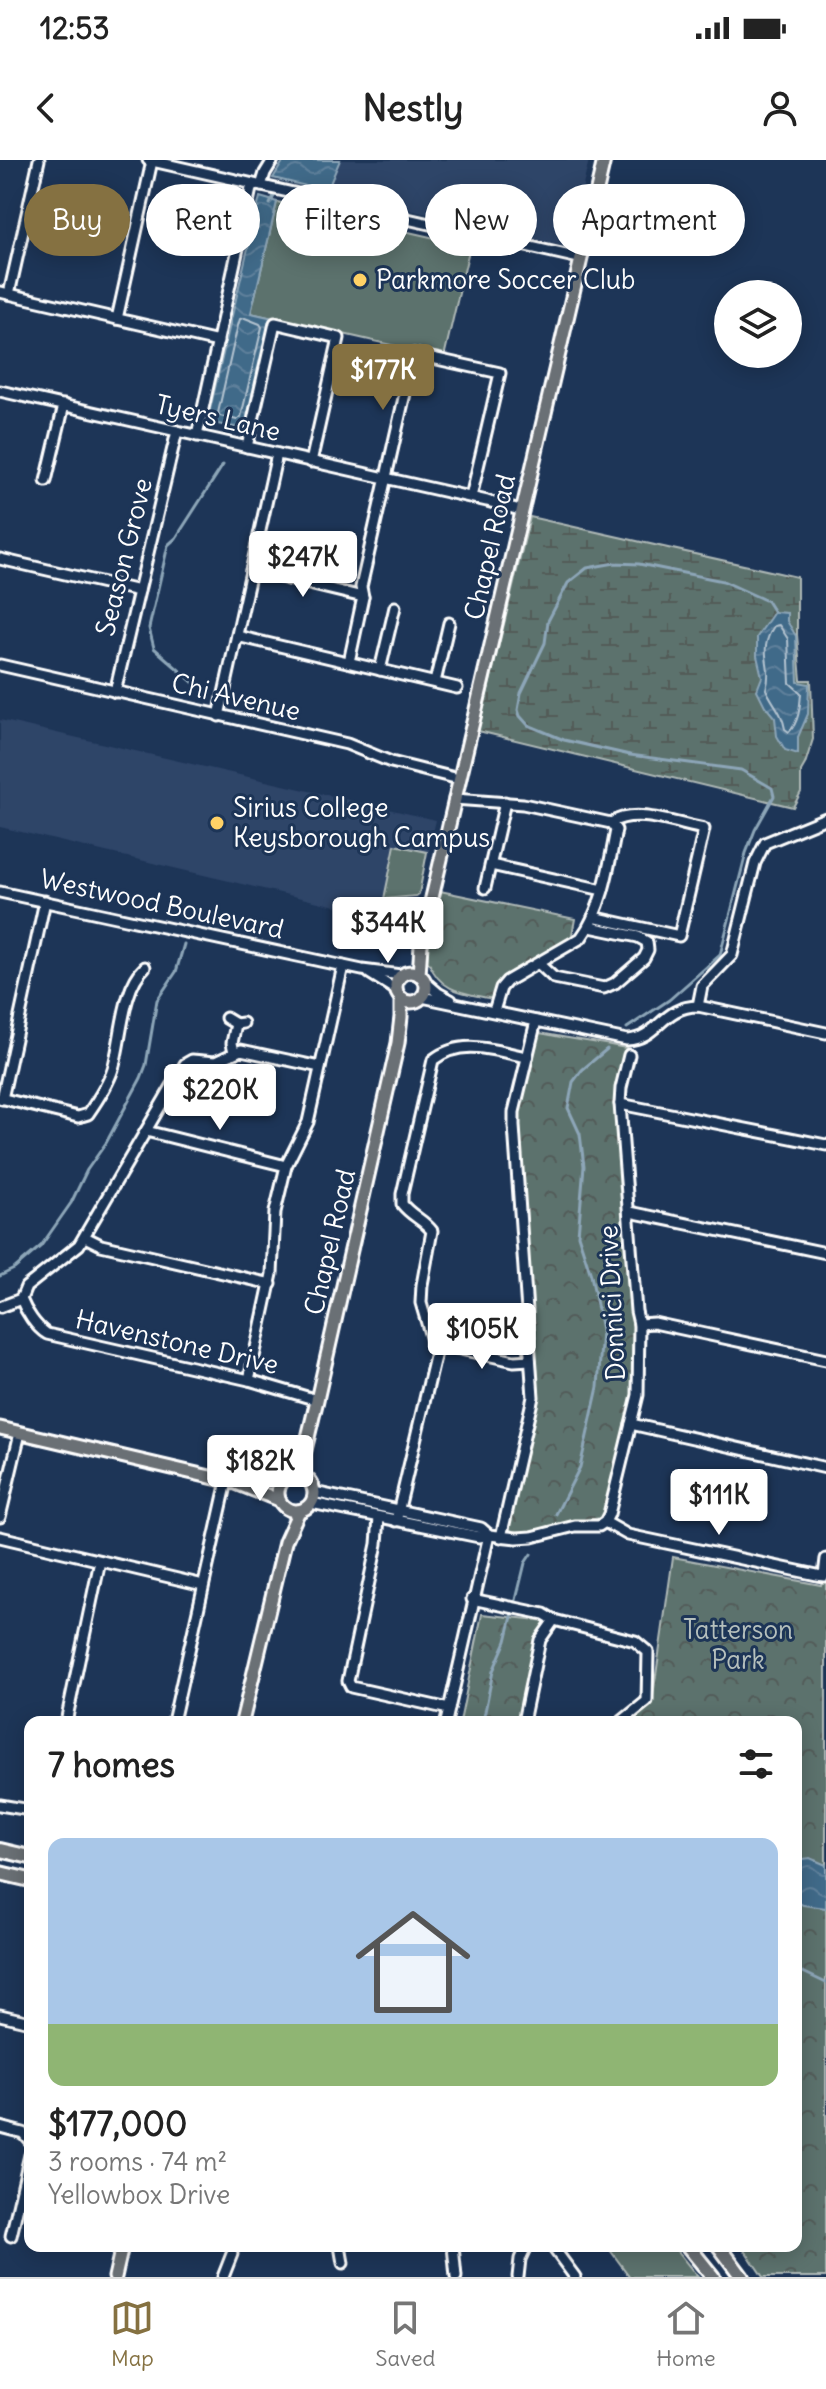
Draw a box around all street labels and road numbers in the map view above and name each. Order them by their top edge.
street label: Tyers Lane [152,387,284,448]
street label: Chapel Road [457,471,522,623]
street label: Season Grove [88,475,159,639]
street label: Chi Avenue [168,666,304,727]
street label: Westwood Boulevard [37,862,287,945]
street label: Chapel Road [297,1166,362,1318]
street label: Donnici Drive [591,1224,632,1382]
street label: Havenstone Drive [72,1302,282,1381]

